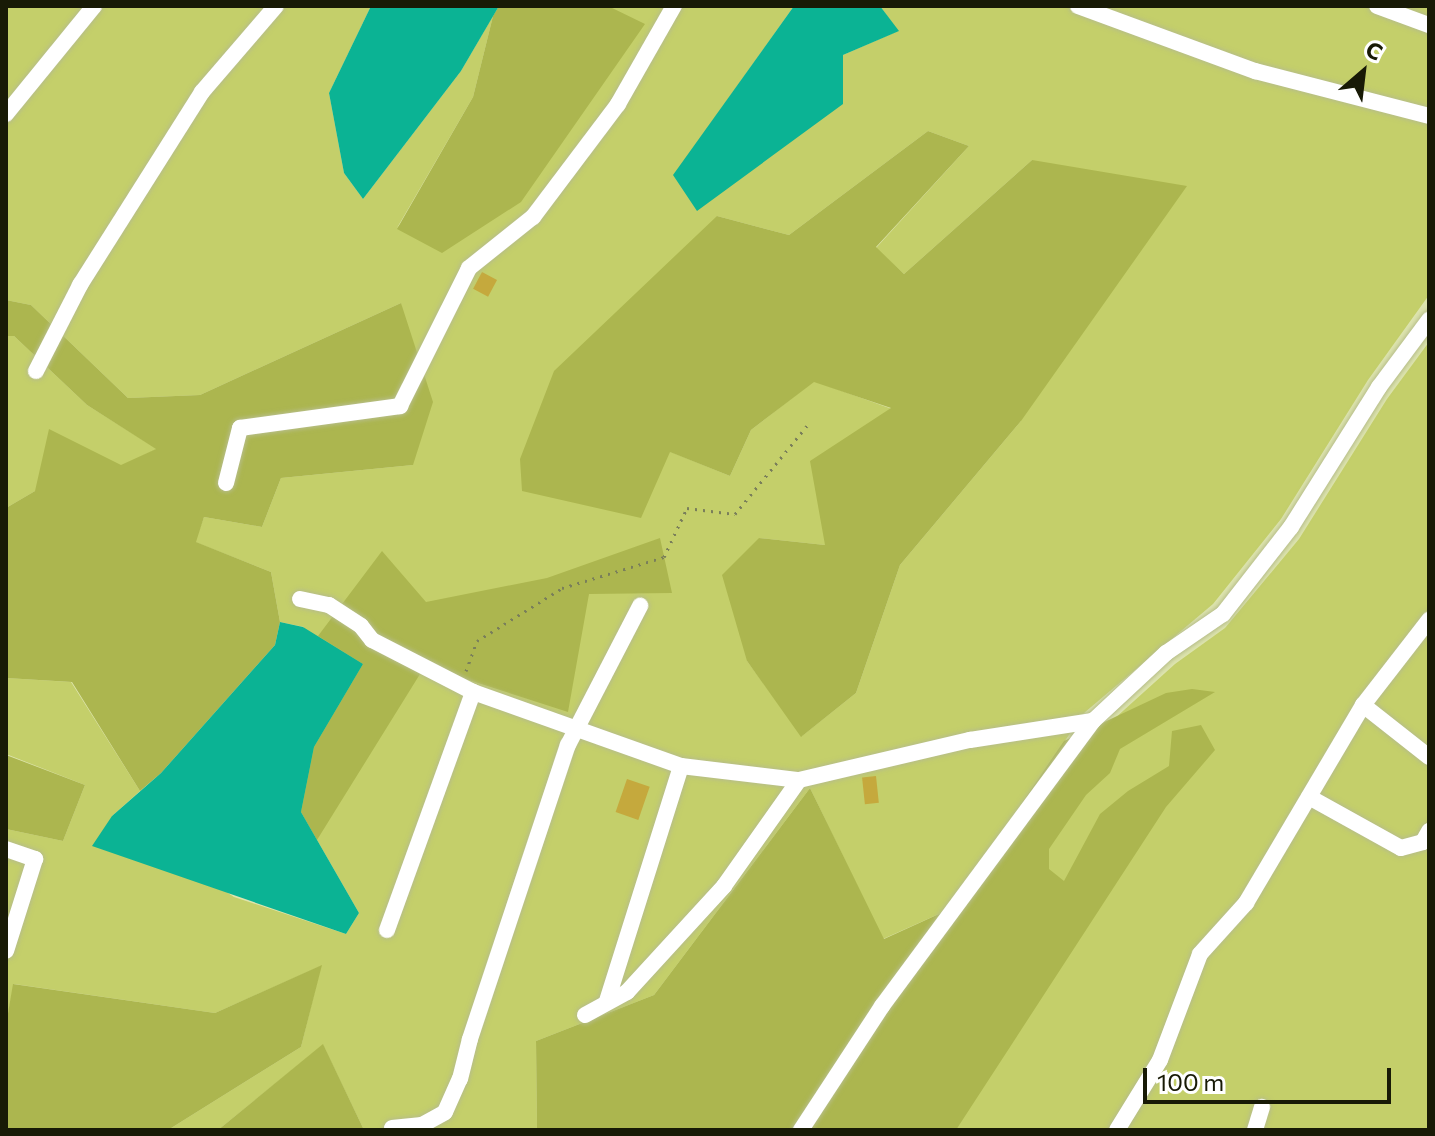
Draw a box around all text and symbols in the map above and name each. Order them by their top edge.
north arrow [1323,32,1403,112]
text: С [1362,35,1387,66]
scale bar [1147,1052,1395,1102]
text: 100 m [1157,1067,1224,1096]

